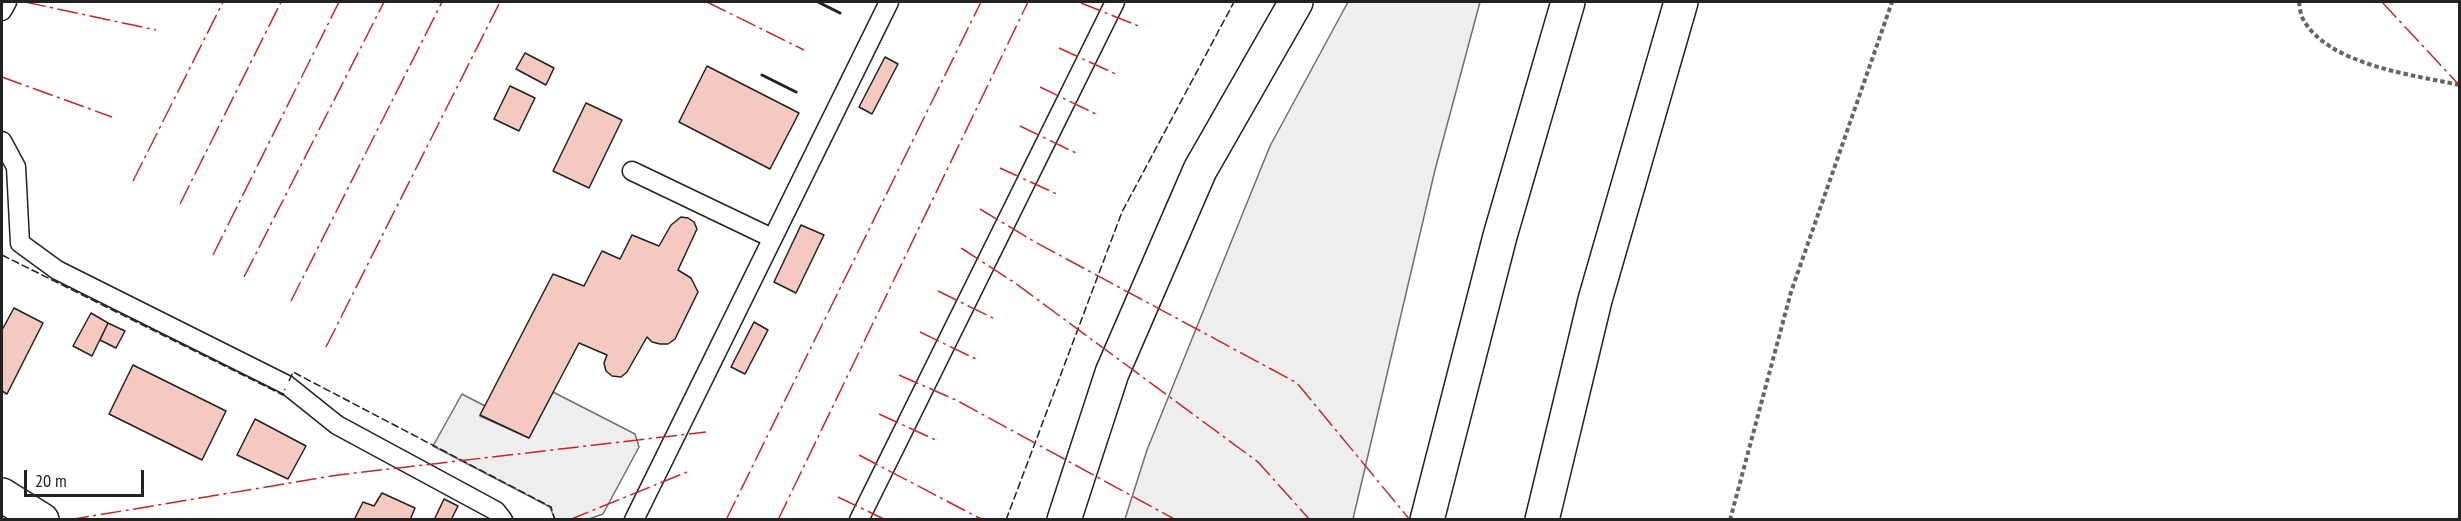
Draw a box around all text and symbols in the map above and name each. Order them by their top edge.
scale bar [27,458,147,496]
text: 20 m [35,469,67,492]

